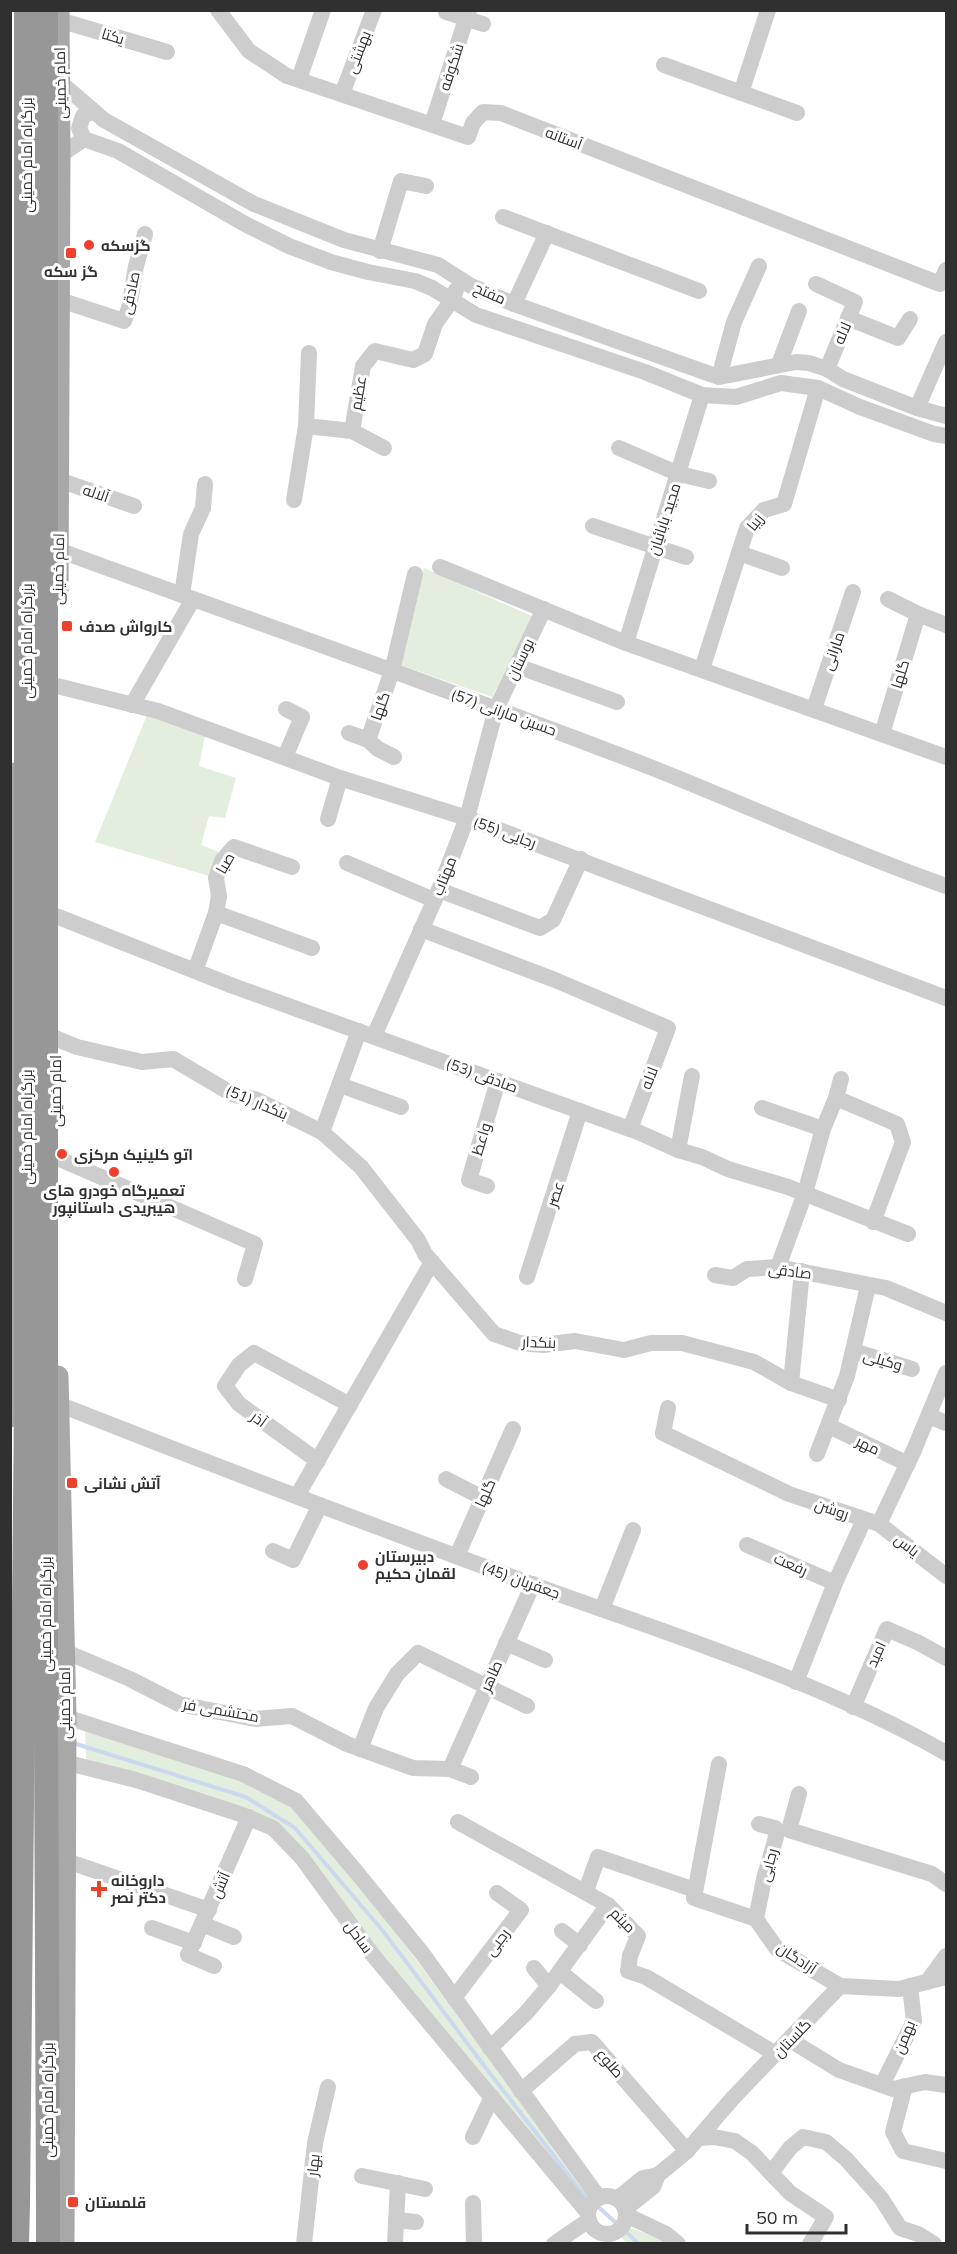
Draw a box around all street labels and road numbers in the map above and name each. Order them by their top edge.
street label: یکتا [99,24,127,48]
street label: بهشتی [341,28,376,77]
street label: شکوفه [434,41,468,93]
street label: امام خمینی [50,47,71,119]
street label: بزرگراه امام خمینی [17,97,37,213]
street label: آستانه [543,122,585,154]
street label: صادقی [116,270,145,316]
street label: مفتح [470,278,509,310]
street label: لاله [829,319,855,347]
street label: عظیم [346,374,371,412]
street label: آلاله [80,480,112,506]
street label: مجید بابائیان [643,481,686,558]
street label: زیبا [742,509,768,535]
street label: امام خمینی [48,533,69,605]
street label: بزرگراه امام خمینی [17,583,37,699]
street label: مارانی [818,629,849,673]
street label: بوستان [502,635,539,683]
street label: گلها [887,657,914,691]
street label: حسین مارانی (57) [448,684,559,741]
street label: گلها [366,689,395,723]
street label: رجایی (55) [471,812,539,853]
street label: صبا [211,849,239,877]
street label: مهتاب [428,854,461,899]
street label: صادقی (53) [443,1053,520,1098]
street label: امام خمینی [46,1055,66,1127]
street label: لاله [636,1064,662,1092]
street label: بزرگراه امام خمینی [17,1069,37,1185]
street label: بنکدار (51) [223,1080,291,1124]
street label: واعظ [467,1120,495,1158]
street label: عصر [542,1179,568,1210]
street label: صادقی [767,1259,813,1284]
street label: بنکدار [521,1332,556,1352]
street label: وکیلی [861,1345,905,1376]
street label: آذر [246,1406,271,1431]
street label: مهر [852,1431,883,1460]
street label: گلها [470,1476,501,1511]
street label: روشن [812,1494,852,1525]
street label: یاس [890,1529,923,1561]
street label: رفعت [771,1548,811,1580]
street label: بزرگراه امام خمینی [36,1556,56,1672]
street label: جعفریان (45) [479,1557,563,1604]
street label: امید [862,1638,890,1670]
street label: طاهر [475,1658,506,1695]
street label: امام خمینی [55,1667,75,1739]
street label: محتشمی فر [180,1694,261,1727]
street label: رجایی [754,1846,783,1884]
street label: آتش [206,1869,235,1901]
street label: میثم [606,1903,640,1937]
street label: ساحل [340,1917,377,1958]
street label: رجبی [480,1924,514,1960]
street label: آزادگان [773,1938,820,1979]
street label: گلستان [769,2015,816,2062]
street label: بهمن [889,2017,920,2057]
street label: بزرگراه امام خمینی [38,2042,58,2158]
street label: طلوع [591,2044,628,2083]
street label: بهار [302,2153,325,2178]

